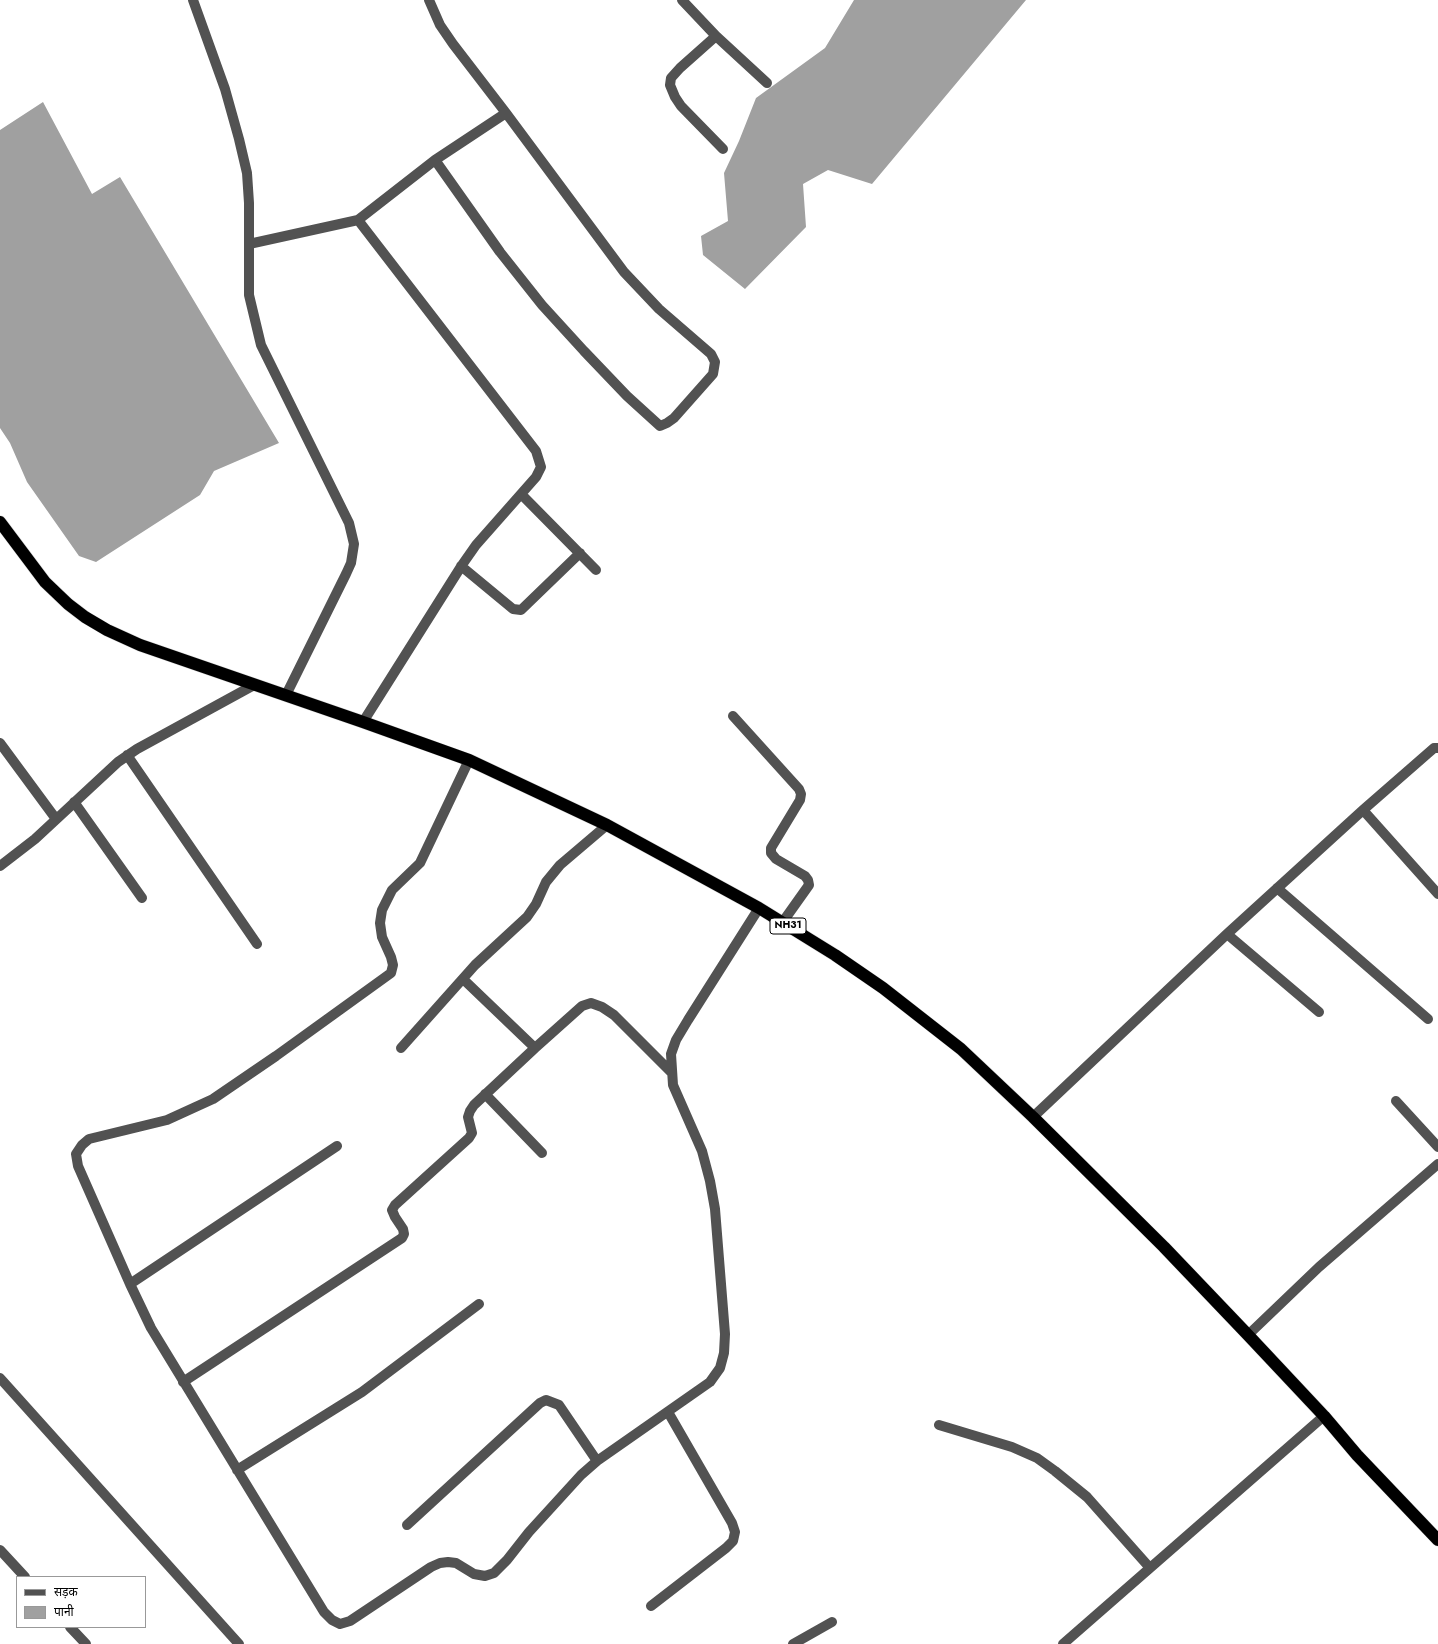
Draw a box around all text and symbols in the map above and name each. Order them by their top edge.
road number: NH31 [770,918,806,934]
legend [16,1576,146,1628]
text: सड़क [54,1583,78,1601]
text: पानी [54,1603,74,1621]

